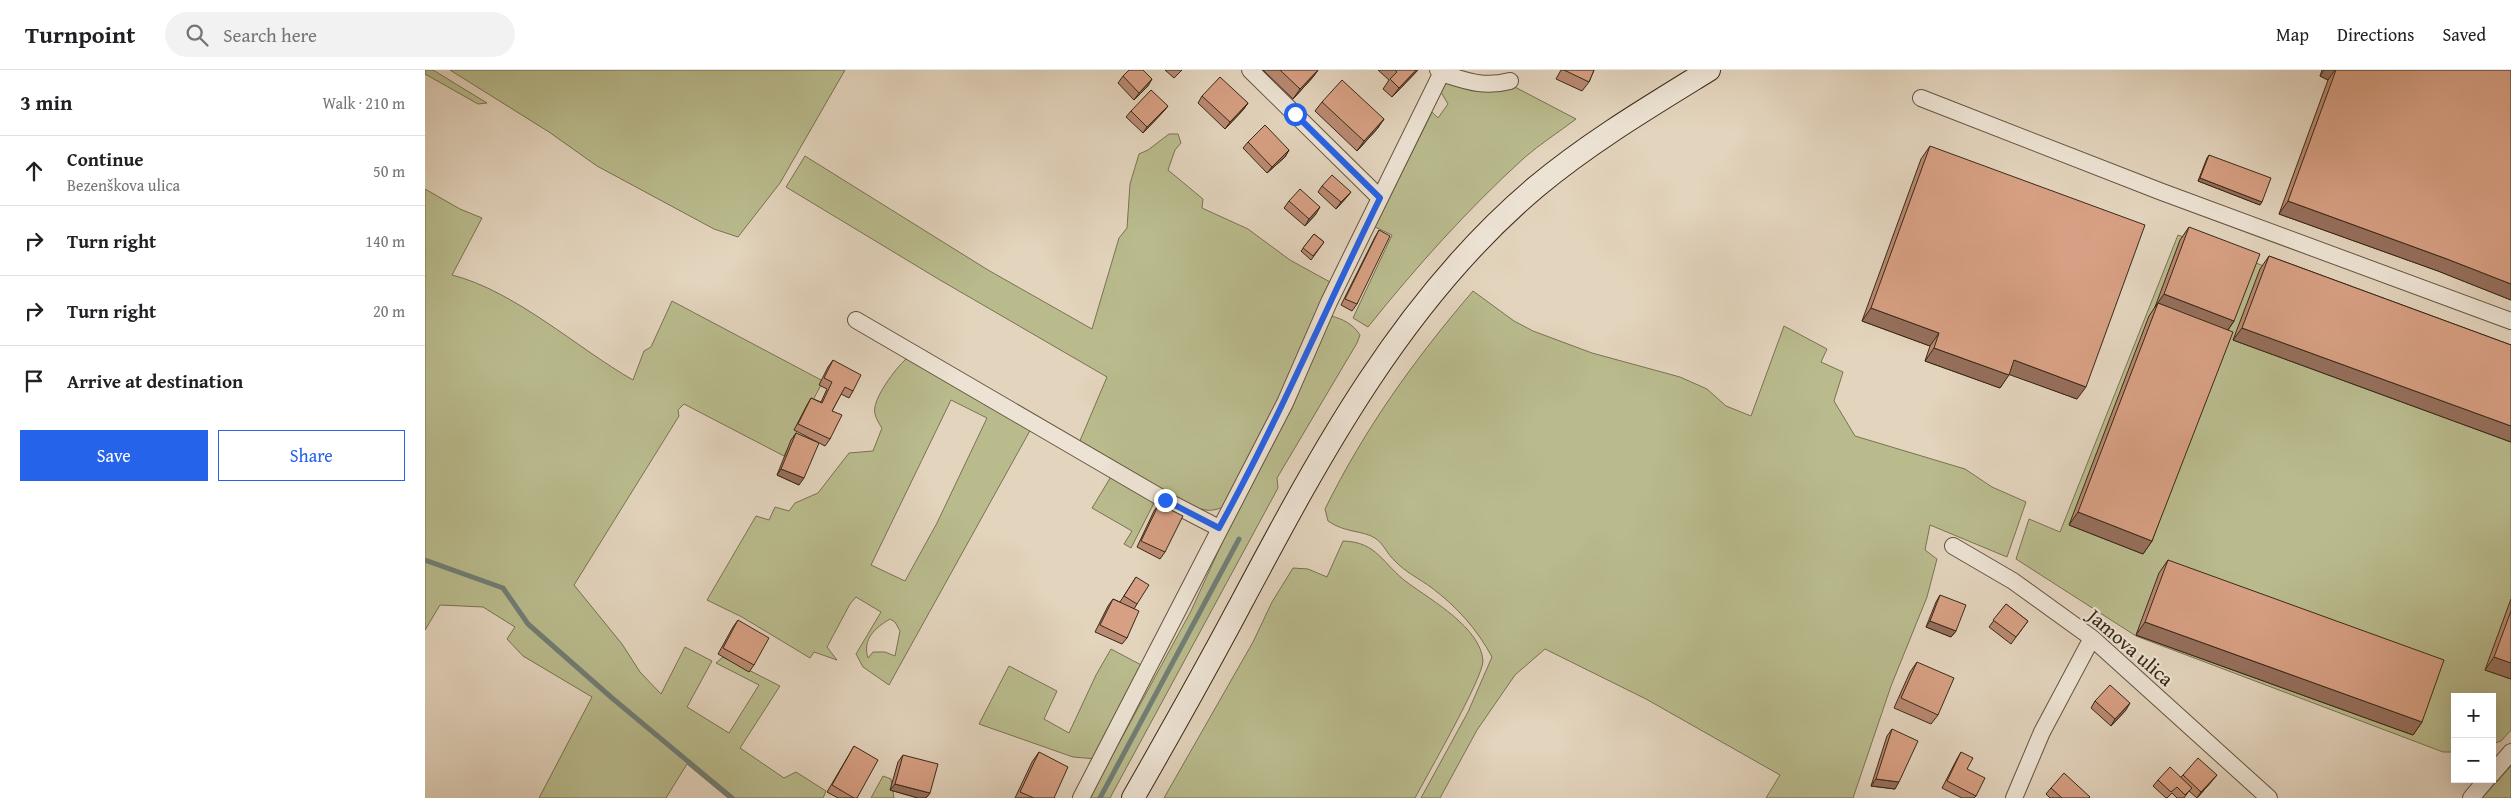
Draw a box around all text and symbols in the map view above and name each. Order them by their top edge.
search box [165,12,515,57]
text: Turnpoint [25,17,135,52]
icon: search [183,21,211,49]
text: Search here [223,21,317,49]
text: Map [2276,21,2309,48]
text: Directions [2337,21,2414,48]
text: Saved [2442,21,2486,48]
text: 3 min [20,87,72,118]
text: Walk · 210 m [322,91,405,115]
route start [1284,103,1307,126]
text: Continue [67,145,144,173]
icon: ahead [20,157,48,185]
text: 50 m [373,159,405,183]
text: Bezenškova ulica [67,173,180,197]
icon: right [20,227,48,255]
text: Turn right [67,227,156,255]
text: 140 m [365,229,405,253]
icon: right [20,297,48,325]
text: Turn right [67,297,156,325]
text: 20 m [373,299,405,323]
icon: arrive [20,367,48,395]
text: Arrive at destination [67,367,243,395]
button: Save [20,430,208,481]
button: Share [218,430,405,481]
route end [1154,489,1177,512]
street label: Jamova ulica [2079,599,2181,693]
map controls [2451,693,2496,783]
button: + [2451,693,2496,738]
button: − [2451,738,2496,783]

